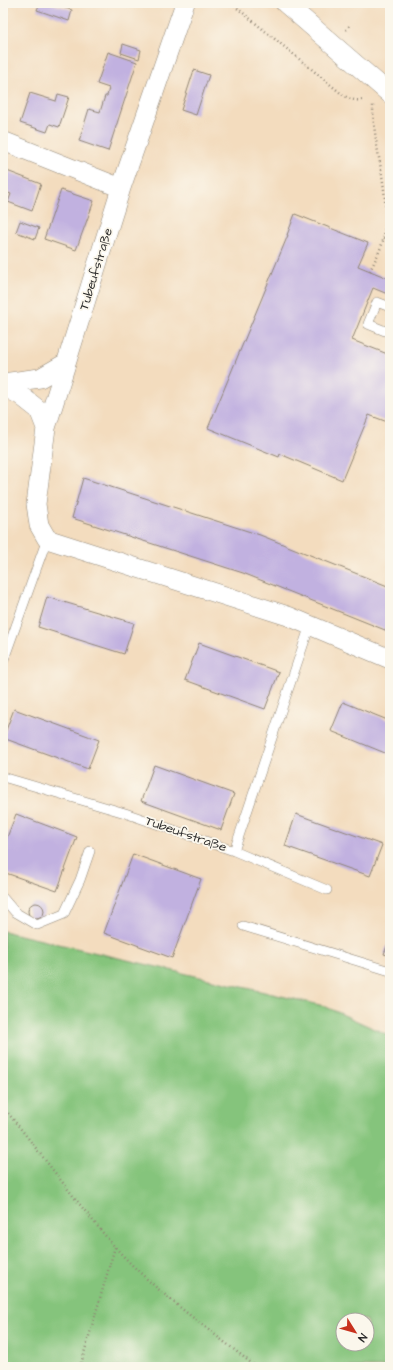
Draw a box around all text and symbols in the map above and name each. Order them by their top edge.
street label: Tubeufstraße [75,226,117,312]
street label: Tubeufstraße [143,812,229,856]
north arrow [335,1312,375,1352]
text: N [354,1330,371,1345]

